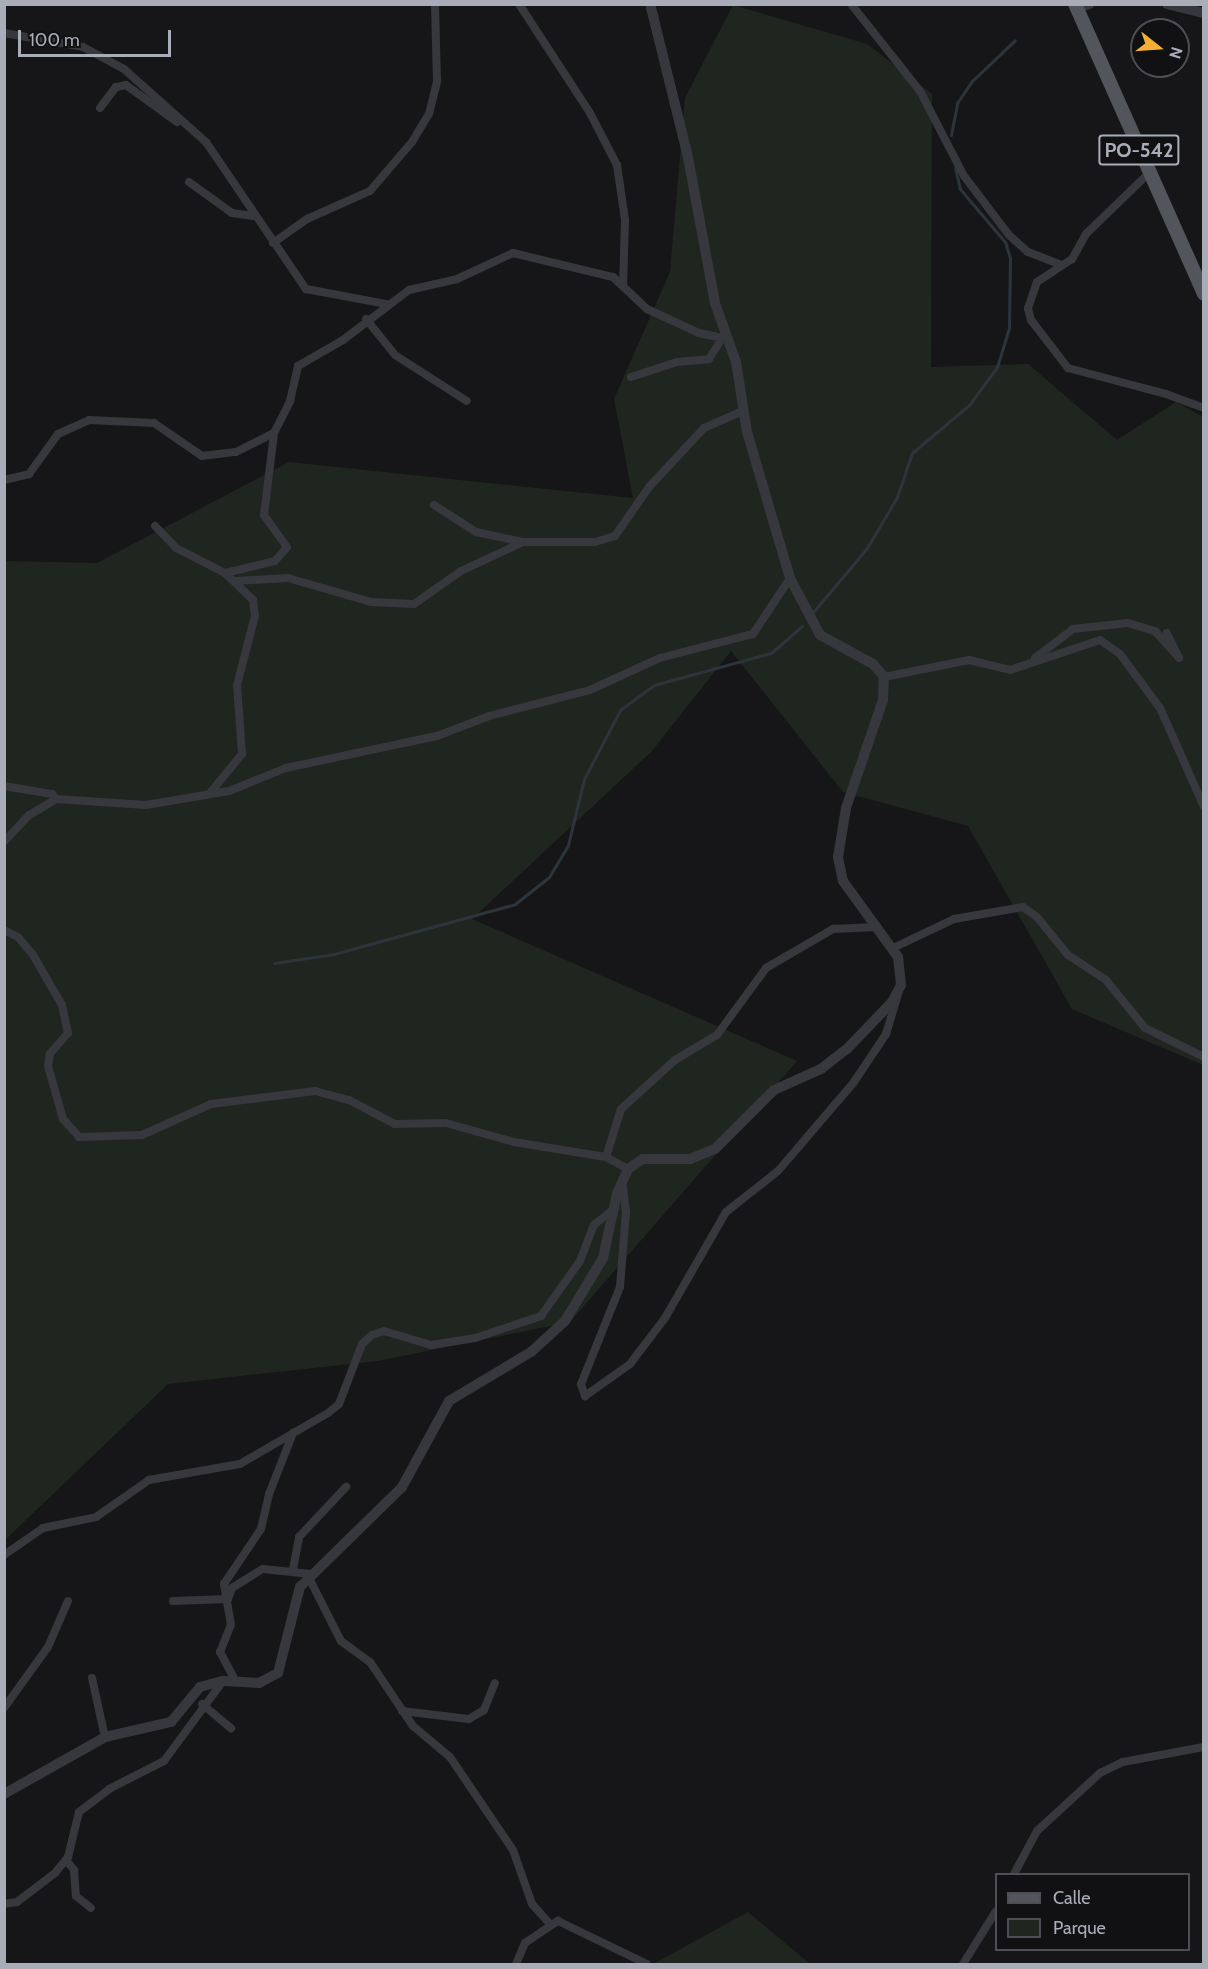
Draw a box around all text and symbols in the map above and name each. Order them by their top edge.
scale bar [21,18,174,56]
north arrow [1130,18,1190,78]
text: 100 m [29,29,80,51]
text: N [1165,45,1187,61]
road number: PO-542 [1097,133,1181,167]
legend [995,1873,1190,1951]
text: Calle [1053,1887,1090,1909]
text: Parque [1053,1917,1106,1939]

